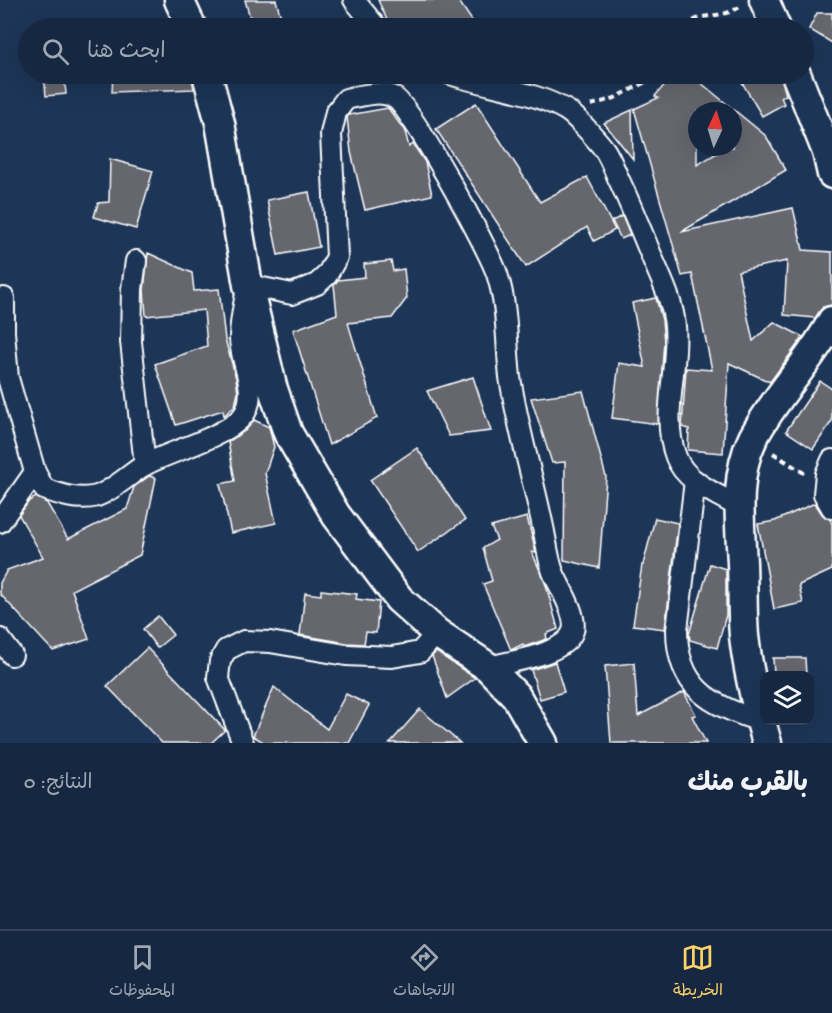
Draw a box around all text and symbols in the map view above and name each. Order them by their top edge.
search box [18,18,814,84]
icon: search [39,35,72,68]
text: ابحث هنا [87,40,166,66]
north arrow [688,102,742,156]
map controls [760,671,814,725]
button: layers [760,671,814,725]
text: بالقرب منك [688,770,808,801]
text: النتائج: 0 [24,773,93,796]
tab: المحفوظات [109,941,175,1004]
tab: الاتجاهات [393,941,455,1004]
tab: الخريطة [673,941,723,1004]

